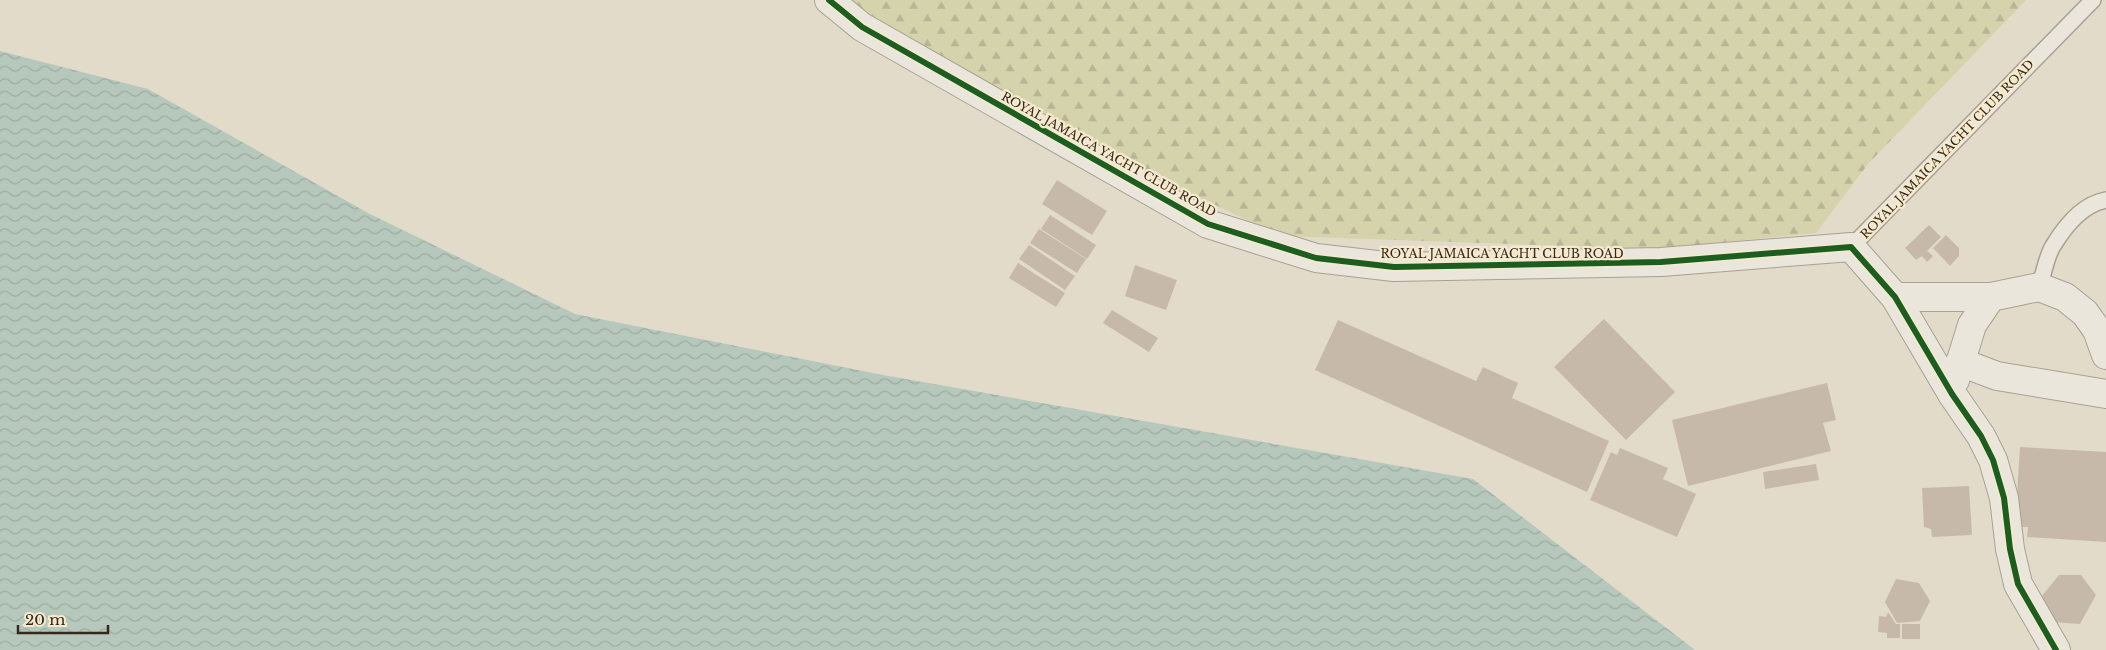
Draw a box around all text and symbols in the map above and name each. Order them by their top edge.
street label: ROYAL JAMAICA YACHT CLUB ROAD [1857,56,2037,242]
street label: ROYAL JAMAICA YACHT CLUB ROAD [999,89,1219,219]
street label: ROYAL JAMAICA YACHT CLUB ROAD [1380,246,1624,261]
scale bar [18,602,108,634]
text: 20 m [25,610,65,629]

